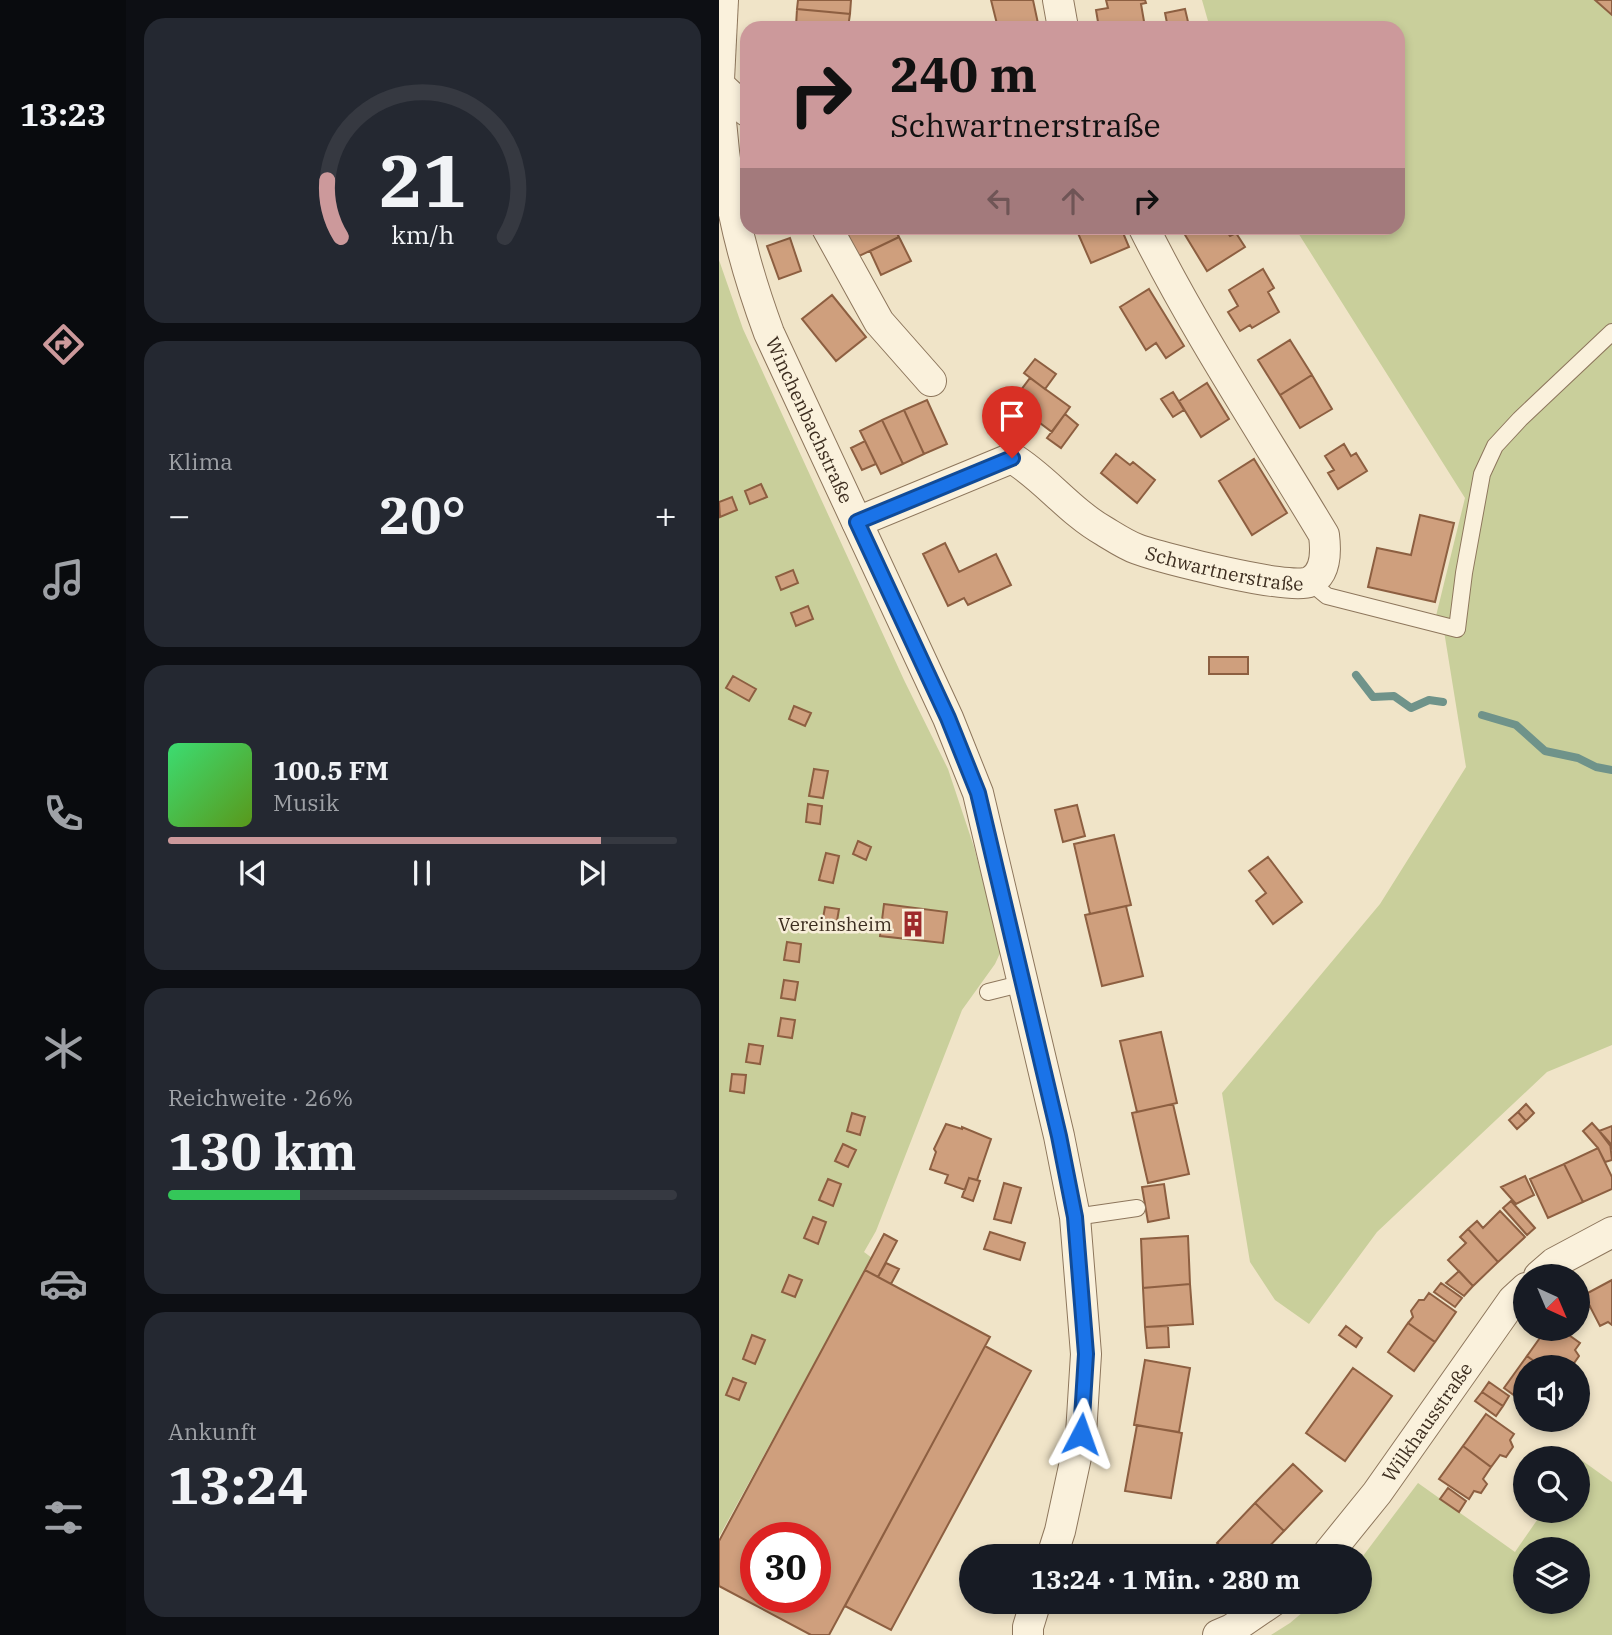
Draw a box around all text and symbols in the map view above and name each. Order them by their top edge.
text: 240 m [890,42,1037,105]
icon: right [775,49,866,140]
text: 13:23 [20,93,106,135]
text: Schwartnerstraße [890,104,1161,146]
text: 21 [379,132,466,227]
icon: left [981,182,1019,220]
icon: ahead [1054,182,1092,220]
icon: right [1127,182,1165,220]
text: km/h [391,218,454,251]
icon: directions [39,320,88,369]
street label: Winchenbachstraße [760,333,858,507]
pin [982,386,1042,458]
icon: arrive [993,397,1031,435]
text: Klima [168,446,233,476]
text: 20° [379,481,466,548]
text: − [168,490,191,539]
text: + [654,490,677,539]
street label: Schwartnerstraße [1143,540,1304,596]
icon: music [39,555,88,604]
text: 100.5 FM [273,753,389,787]
text: Musik [273,787,339,817]
icon: phone [39,789,88,838]
icon: previous [234,854,272,892]
icon: pause [403,854,441,892]
icon: next [573,854,611,892]
building icon: Vereinsheim [898,909,928,939]
place label: Vereinsheim [778,912,892,936]
icon: climate [39,1024,88,1073]
text: Reichweite · 26% [168,1082,353,1112]
text: 130 km [168,1117,357,1184]
icon: car [39,1259,88,1308]
north arrow [1513,1264,1591,1340]
map controls [1513,1264,1590,1614]
button: sound [1513,1355,1590,1432]
street label: Wilkhausstraße [1377,1357,1478,1486]
position arrow [1044,1397,1118,1471]
text: Ankunft [168,1416,257,1446]
button: search [1513,1446,1590,1523]
text: 13:24 [168,1451,309,1518]
icon: filters [39,1493,88,1542]
speed limit sign: 30 [740,1522,831,1613]
button: layers [1513,1537,1590,1614]
text: 13:24 · 1 Min. · 280 m [1031,1562,1300,1596]

